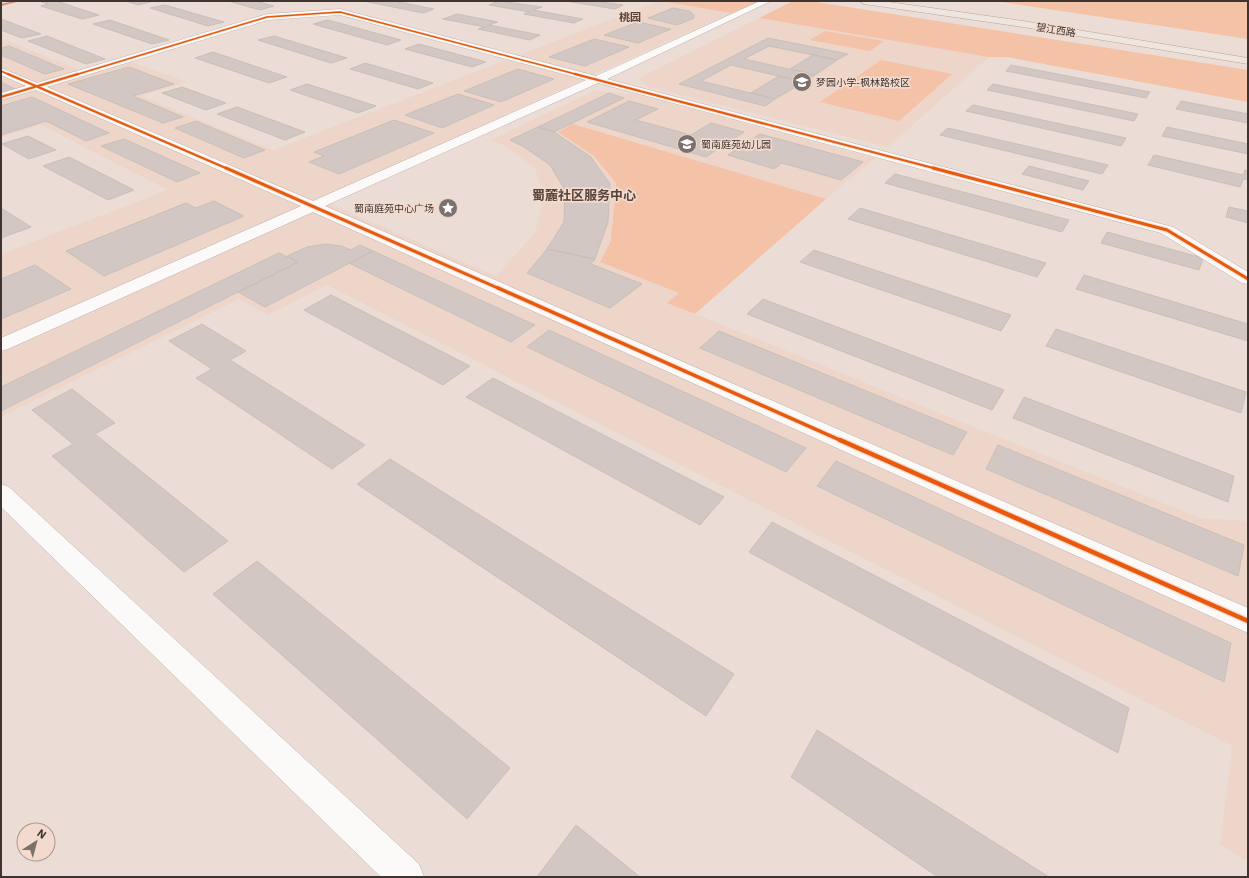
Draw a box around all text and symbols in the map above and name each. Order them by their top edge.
district label: 桃园 [619,10,641,24]
street label: 望江西路 [1035,20,1077,40]
school or university icon: 梦园小学-枫林路校区 [791,71,813,93]
place label: 梦园小学-枫林路校区 [816,76,910,89]
school or university icon: 蜀南庭苑幼儿园 [676,133,698,155]
place label: 蜀南庭苑幼儿园 [701,138,771,151]
district label: 蜀麓社区服务中心 [532,187,636,204]
place icon: 蜀南庭苑中心广场 [437,197,459,219]
place label: 蜀南庭苑中心广场 [354,202,434,215]
north arrow [16,822,56,862]
text: N [35,826,49,842]

